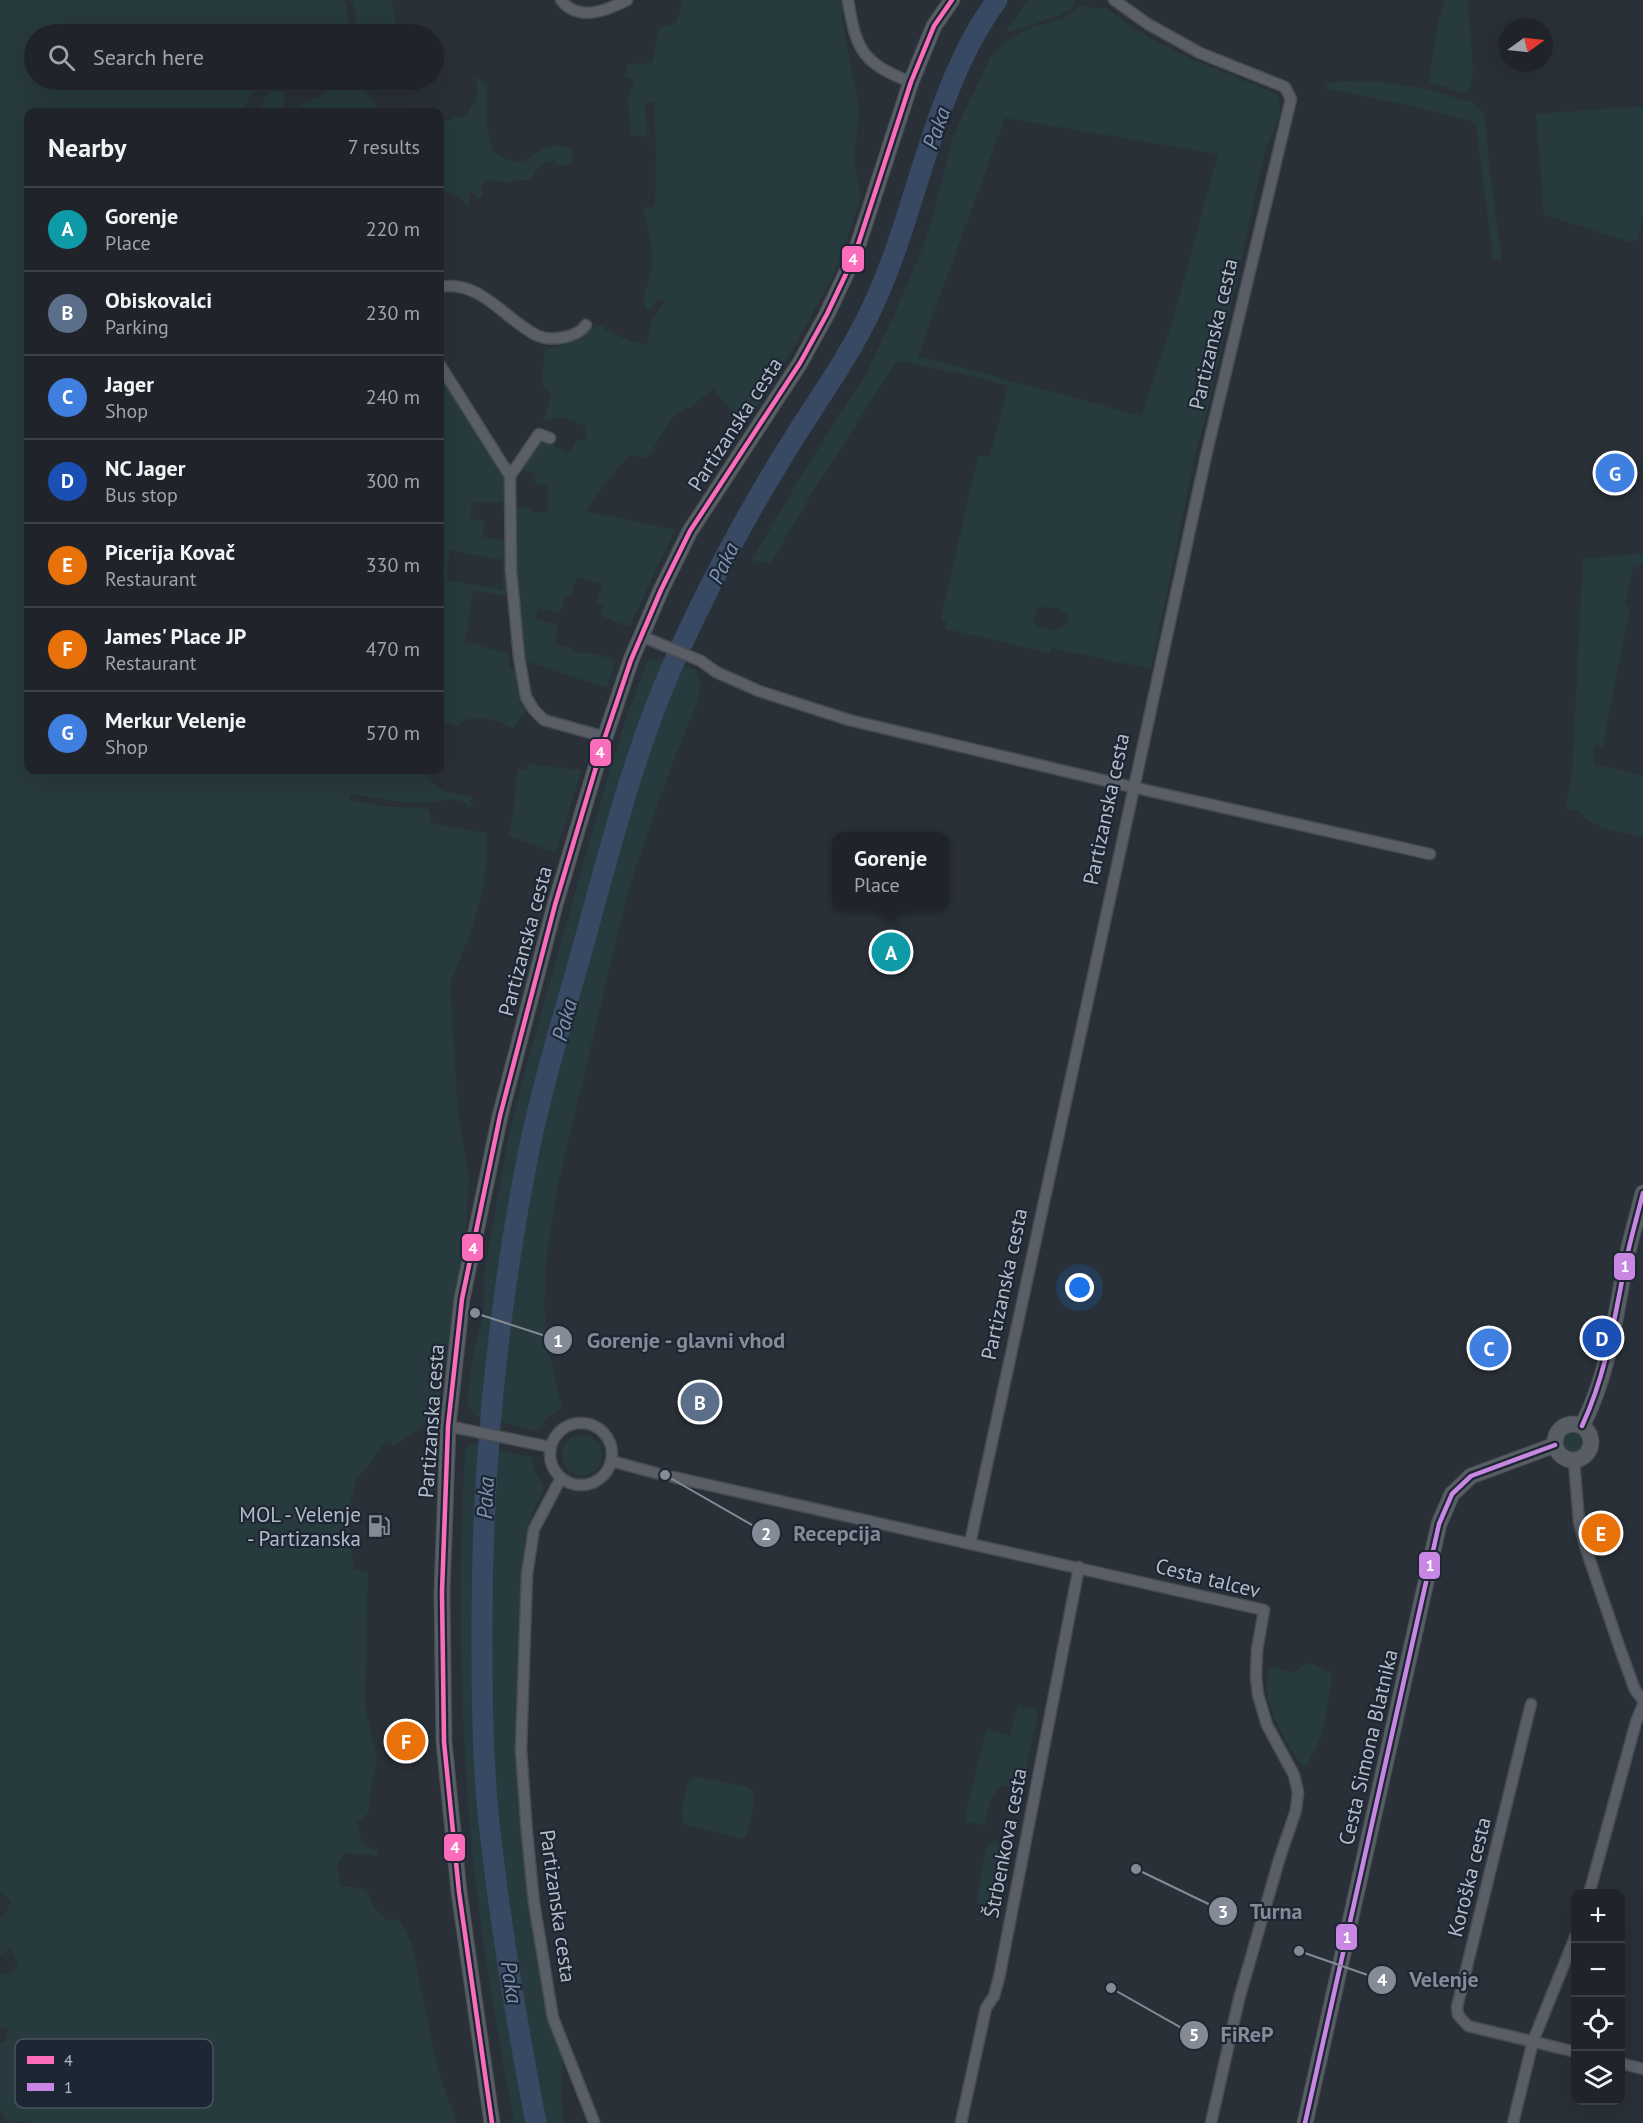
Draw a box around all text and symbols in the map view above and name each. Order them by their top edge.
north arrow [1499,18,1553,72]
search box [24,24,444,90]
icon: search [45,41,78,74]
text: Search here [93,43,204,71]
water label: Paka [916,103,957,153]
text: Nearby [48,131,126,164]
text: 7 results [348,134,420,160]
text: Gorenje [105,202,178,230]
text: A [61,216,74,242]
text: 220 m [366,216,420,242]
text: Place [105,230,151,256]
line badge: 4 [841,245,865,273]
text: 4 [848,249,858,269]
street label: Partizanska cesta [1183,256,1243,412]
text: Obiskovalci [105,286,212,314]
text: B [62,300,73,326]
text: 230 m [366,300,420,326]
text: Parking [105,314,169,340]
street label: Partizanska cesta [682,352,788,496]
text: Jager [105,370,154,398]
text: C [62,384,73,410]
text: 240 m [366,384,420,410]
text: Shop [105,398,148,424]
pin: G [1596,450,1634,496]
text: NC Jager [105,454,185,482]
text: D [61,468,74,494]
text: 300 m [366,468,420,494]
text: Bus stop [105,482,178,508]
text: Picerija Kovač [105,538,235,566]
water label: Paka [701,538,745,588]
text: E [62,552,73,578]
text: 330 m [366,552,420,578]
text: Restaurant [105,566,196,592]
text: James' Place JP [105,622,246,650]
text: F [62,636,73,662]
text: 470 m [366,636,420,662]
text: Restaurant [105,650,196,676]
text: Merkur Velenje [105,706,246,734]
text: G [61,720,74,746]
text: 570 m [366,720,420,746]
street label: Partizanska cesta [1077,731,1135,887]
text: Shop [105,734,148,760]
line badge: 4 [589,738,612,767]
text: 4 [595,742,605,762]
popup [832,832,949,910]
text: Gorenje [854,844,927,872]
street label: Partizanska cesta [492,863,558,1019]
text: Place [854,872,900,898]
pin: A [872,930,910,974]
water label: Paka [545,996,583,1044]
street label: Partizanska cesta [975,1206,1033,1362]
line badge: 4 [461,1233,484,1262]
text: 4 [468,1238,478,1258]
line badge: 1 [1613,1252,1636,1281]
text: 1 [1620,1256,1630,1276]
your location [1065,1273,1094,1302]
pin: D [1582,1316,1622,1360]
callout: Gorenje - glavni vhod [543,1320,799,1360]
text: Gorenje - glavni vhod [587,1326,785,1354]
pin: C [1470,1326,1508,1370]
text: 1 [553,1329,563,1352]
street label: Partizanska cesta [412,1343,450,1499]
pin: B [680,1380,720,1424]
water label: Paka [470,1476,500,1520]
place label: MOL - Velenje - Partizanska [239,1501,361,1552]
pin: E [1582,1510,1620,1556]
fuel station icon: MOL - Velenje - Partizanska [366,1513,392,1539]
callout: Recepcija [751,1513,893,1553]
text: Recepcija [793,1519,881,1547]
text: 2 [761,1522,771,1545]
line badge: 1 [1418,1551,1441,1580]
street label: Cesta talcev [1153,1552,1263,1604]
text: 1 [1425,1555,1435,1575]
street label: Cesta Simona Blatnika [1332,1647,1404,1847]
pin: F [386,1718,426,1764]
street label: Štrbenkova cesta [977,1766,1033,1920]
street label: Koroška cesta [1441,1814,1497,1940]
street label: Partizanska cesta [534,1828,582,1984]
line badge: 4 [443,1833,466,1862]
text: 4 [450,1837,460,1857]
map controls [1571,1889,1625,2105]
button: + [1571,1889,1625,1943]
callout: Turna [1208,1891,1315,1931]
text: Turna [1250,1897,1302,1925]
text: 3 [1218,1900,1228,1923]
line badge: 1 [1335,1923,1358,1951]
text: 1 [1342,1927,1352,1947]
button: − [1571,1943,1625,1997]
water label: Paka [495,1959,529,2005]
callout: Velenje [1367,1960,1491,2000]
text: Velenje [1408,1965,1479,1993]
text: 4 [1377,1968,1387,1991]
button: locate [1571,1997,1625,2051]
callout: FiReP [1179,2015,1286,2055]
text: FiReP [1220,2020,1274,2048]
text: 5 [1189,2023,1199,2046]
legend [15,2039,213,2108]
text: 4 [64,2050,73,2070]
button: layers [1571,2051,1625,2105]
text: 1 [64,2077,73,2097]

